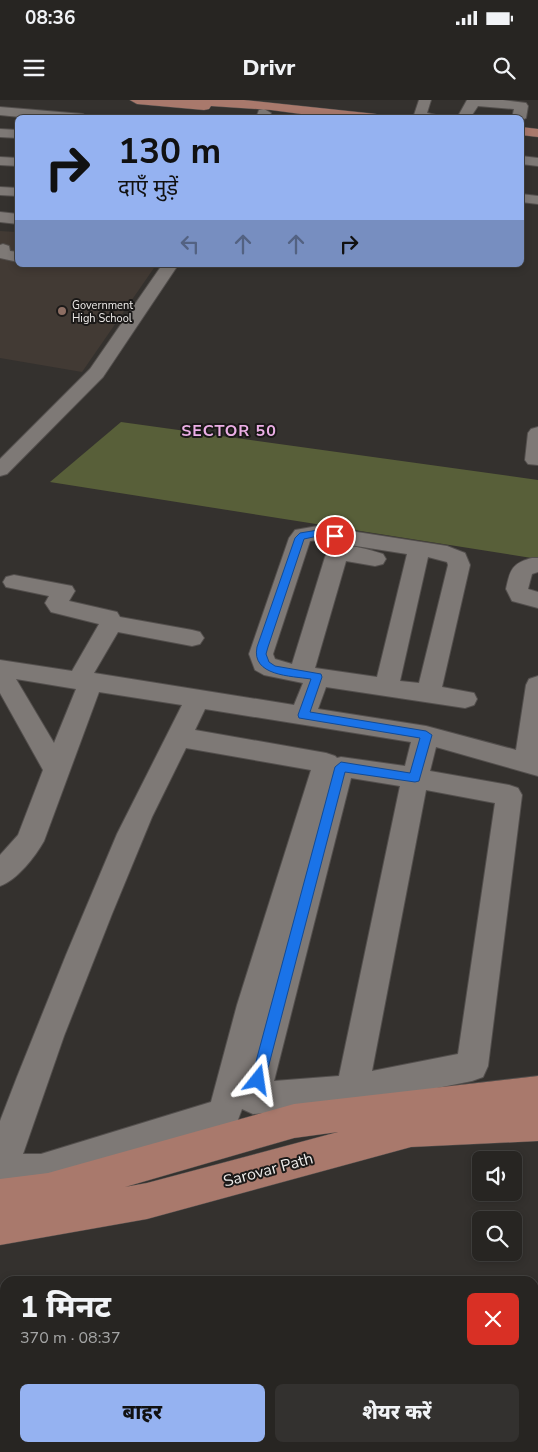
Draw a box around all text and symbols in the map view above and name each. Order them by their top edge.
text: 08:36 [25,5,75,31]
text: Drivr [243,53,295,83]
icon: menu [20,54,48,82]
icon: search [490,54,518,82]
text: 130 m [118,128,221,175]
icon: right [35,135,100,200]
text: दाएँ मुड़ें [118,173,178,203]
icon: left [176,230,204,258]
icon: ahead [229,230,257,258]
icon: ahead [282,230,310,258]
icon: right [335,230,363,258]
place label: Government High School [72,298,133,326]
marker: Government High School [56,305,68,317]
district label: SECTOR 50 [181,420,277,442]
pin [314,515,356,557]
icon: arrive [321,522,349,550]
position arrow [231,1053,283,1105]
street label: Sarovar Path [221,1147,316,1193]
map controls [472,1151,522,1261]
button: sound [472,1151,522,1201]
button: search [472,1211,522,1261]
text: 1 मिनट [20,1287,111,1328]
button: close [467,1293,519,1345]
text: 370 m · 08:37 [20,1327,121,1349]
button: बाहर [20,1384,265,1442]
button: शेयर करें [275,1384,519,1442]

